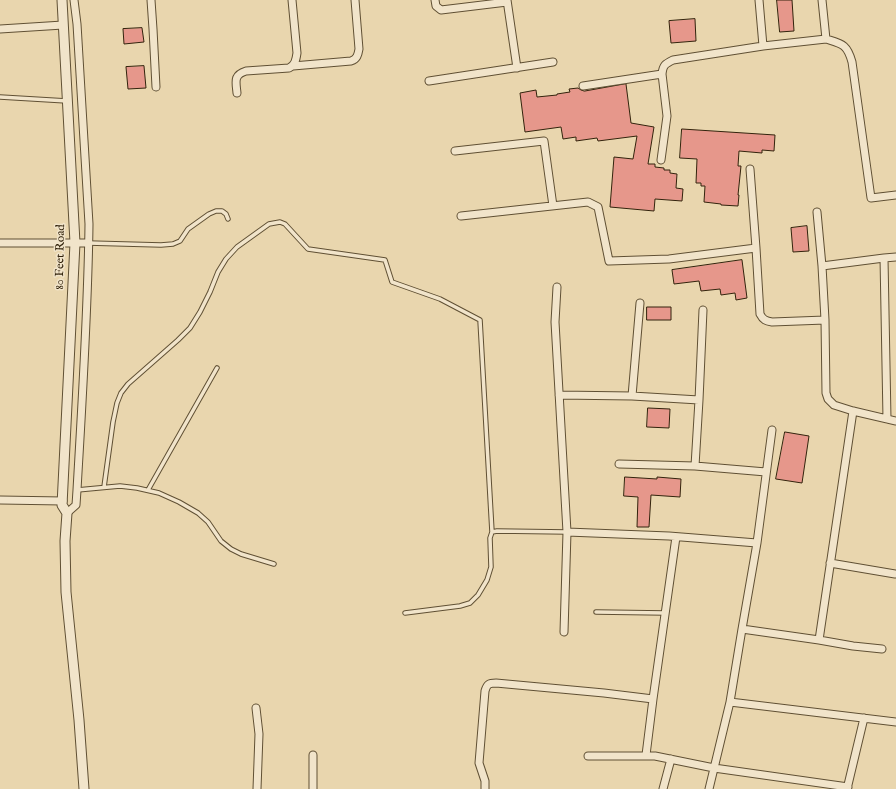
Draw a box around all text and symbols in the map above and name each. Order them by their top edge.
street label: 80 Feet Road [53,224,69,290]

